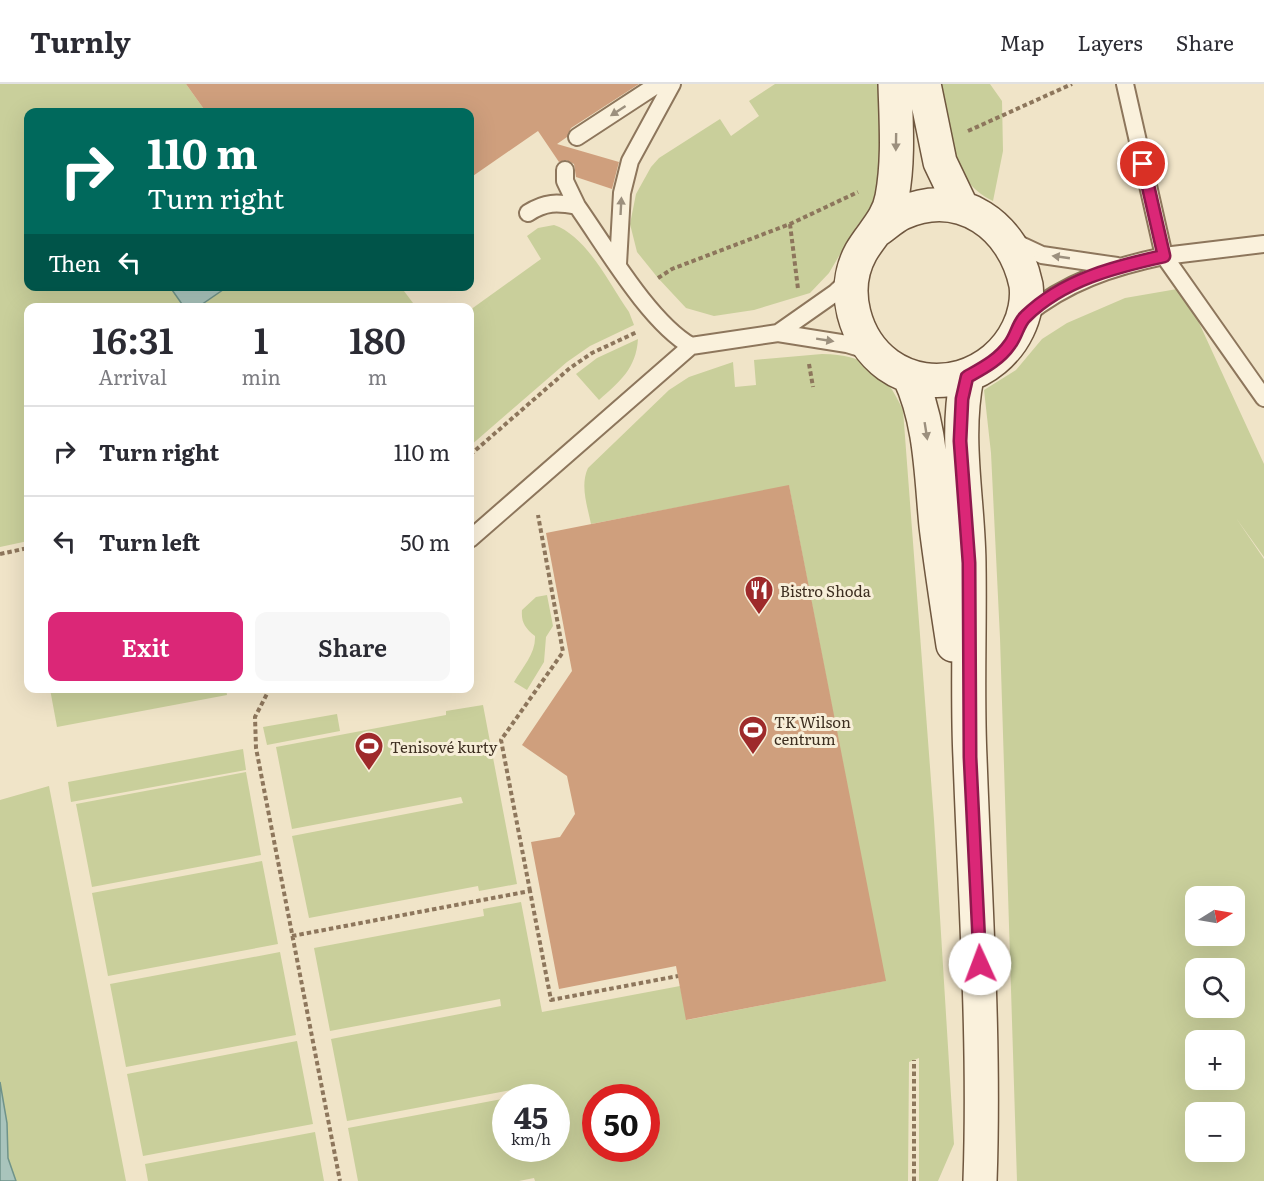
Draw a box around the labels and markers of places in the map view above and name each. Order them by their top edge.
pin [1117,138,1168,189]
restaurant icon: Bistro Shoda [743,574,775,616]
place label: Bistro Shoda [780,579,872,602]
place label: TK Wilson centrum [774,710,851,750]
sports icon: TK Wilson centrum [737,714,769,756]
sports icon: Tenisové kurty [353,730,385,772]
place label: Tenisové kurty [390,735,498,758]

